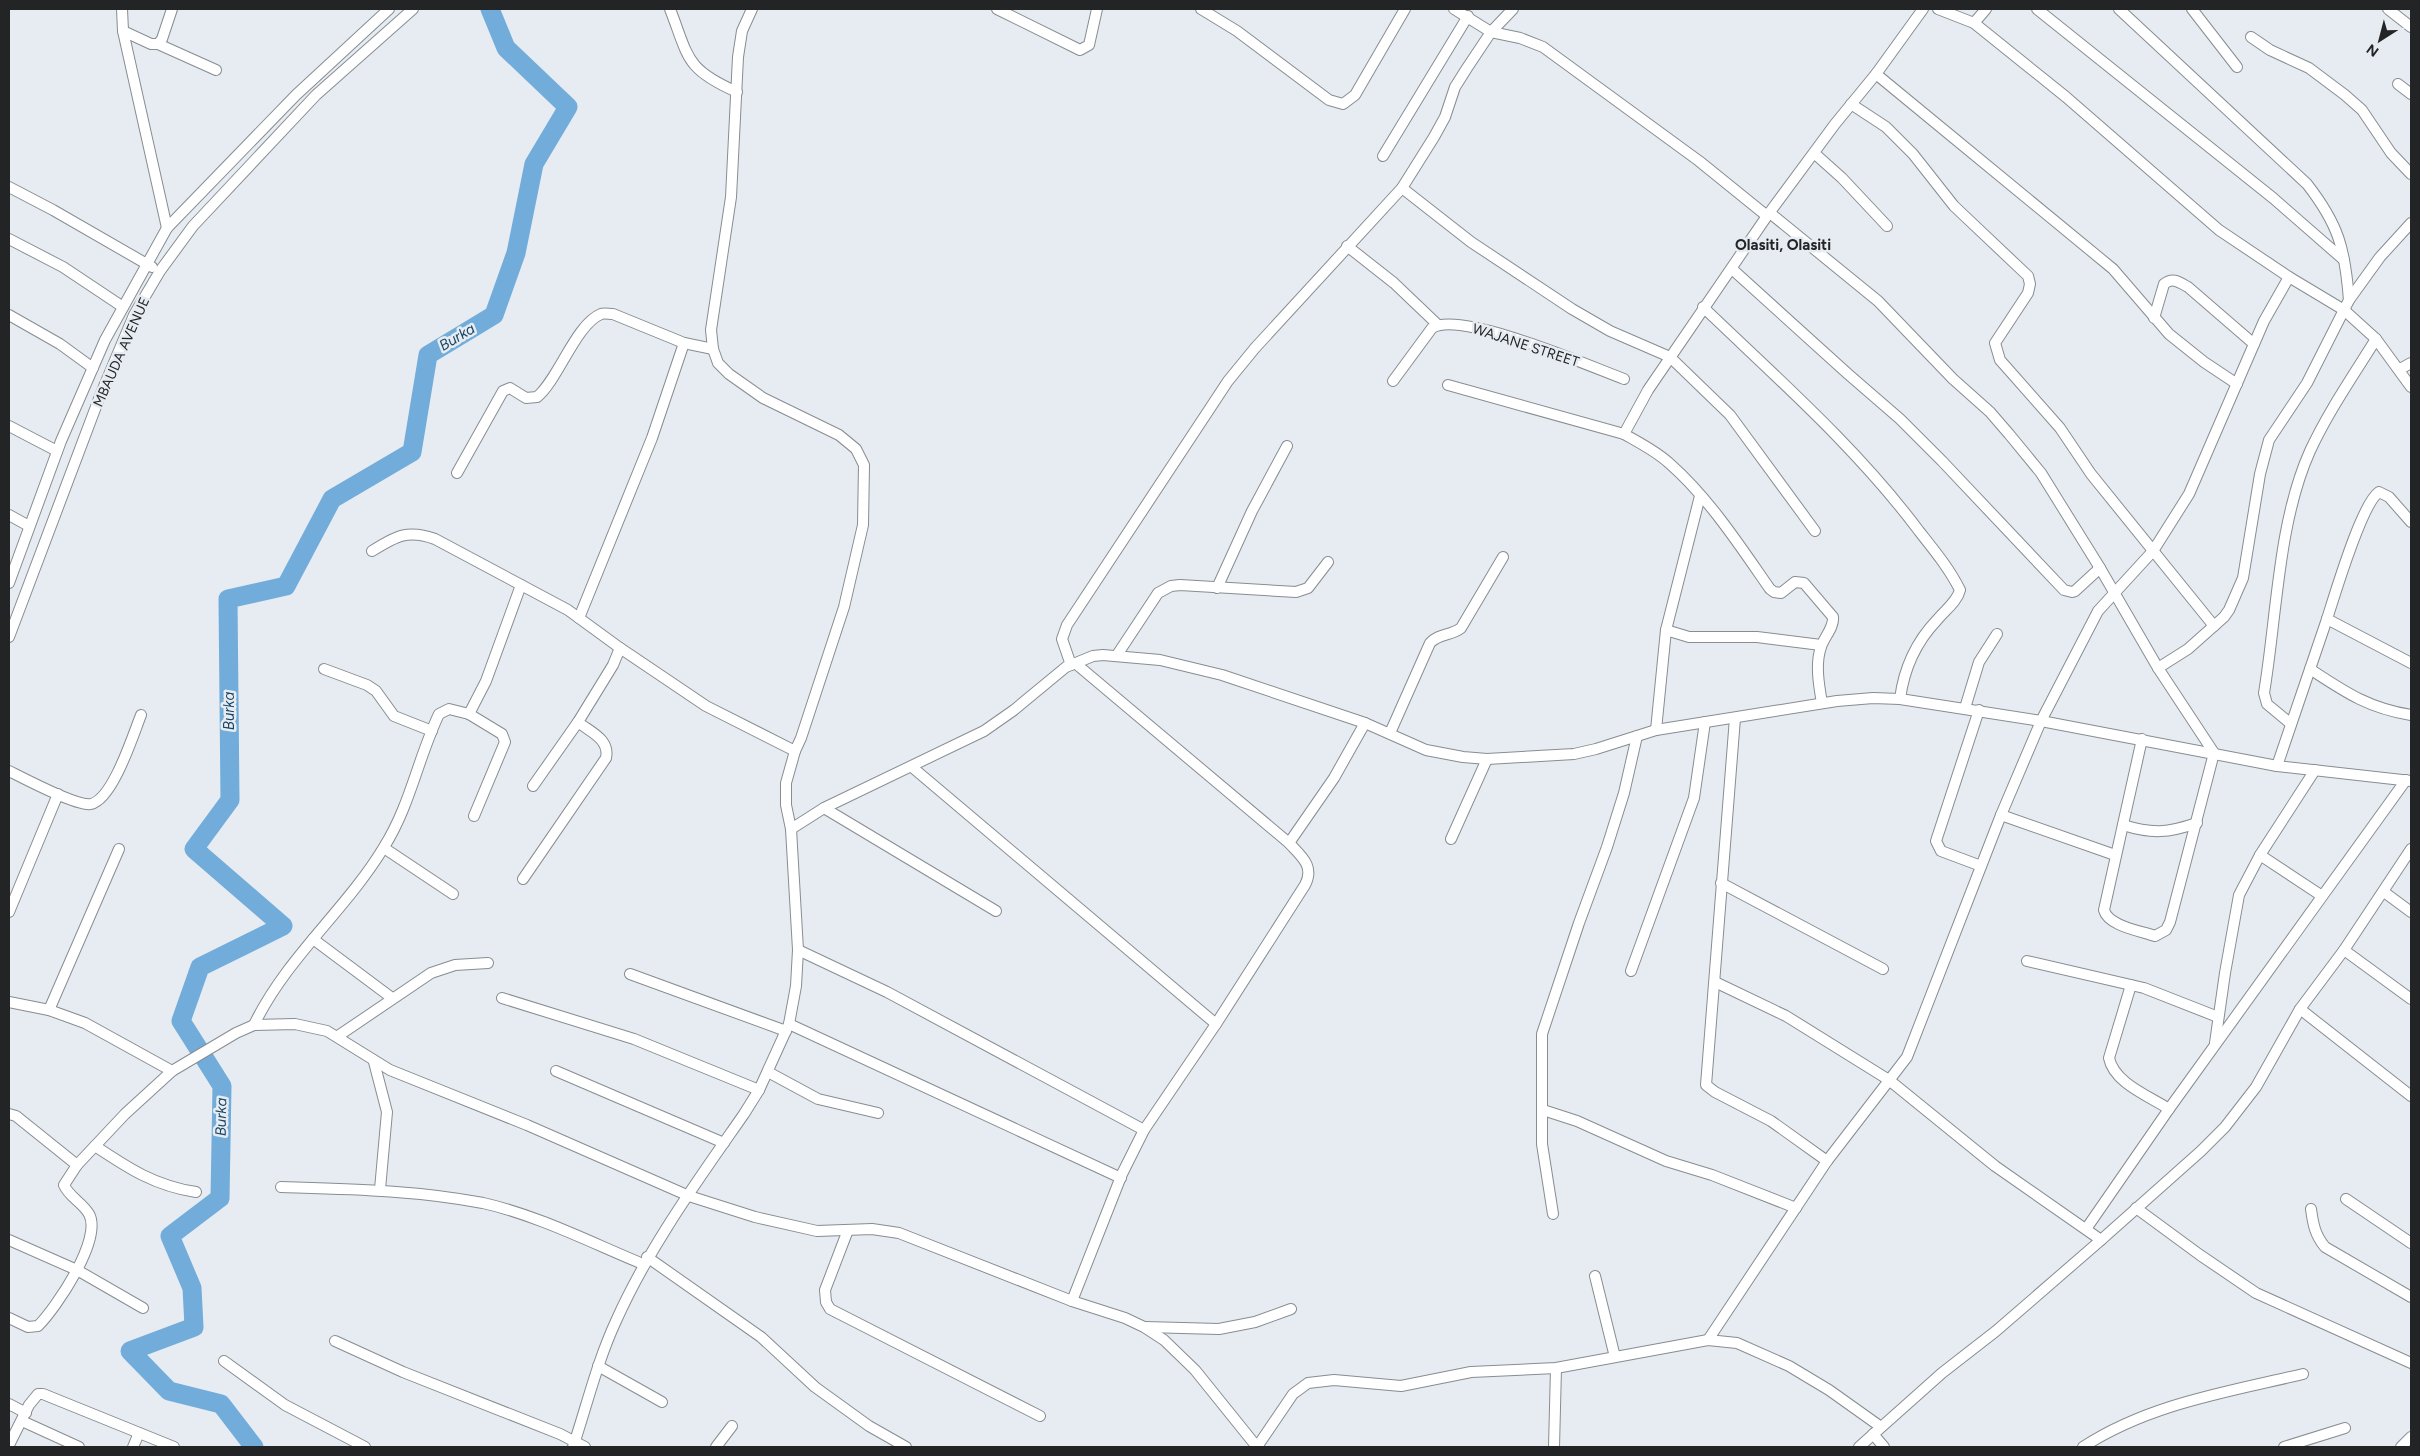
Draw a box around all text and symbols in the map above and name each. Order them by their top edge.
north arrow [2355,15,2405,65]
text: N [2363,40,2382,60]
district label: Olasiti, Olasiti [1735,236,1831,254]
street label: MBAUDA AVENUE [90,295,153,410]
water label: Burka [436,319,478,355]
street label: WAJANE STREET [1470,320,1582,371]
water label: Burka [220,692,238,730]
water label: Burka [212,1097,230,1136]

